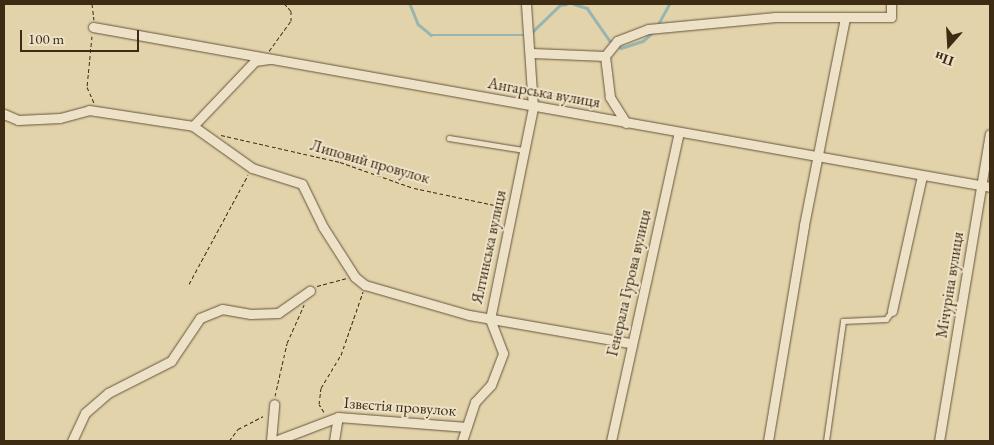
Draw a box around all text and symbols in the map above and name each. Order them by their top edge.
scale bar [22,20,141,52]
north arrow [924,20,974,70]
text: 100 m [28,29,64,48]
text: Пн [932,48,956,71]
street label: Ангарська вулиця [486,74,602,112]
street label: Липовий провулок [308,136,432,188]
street label: Ялтинська вулиця [468,188,510,306]
street label: Генерала Гурова вулиця [603,208,655,358]
street label: Мічуріна вулиця [932,230,968,340]
street label: Ізвєстія провулок [343,393,457,421]

